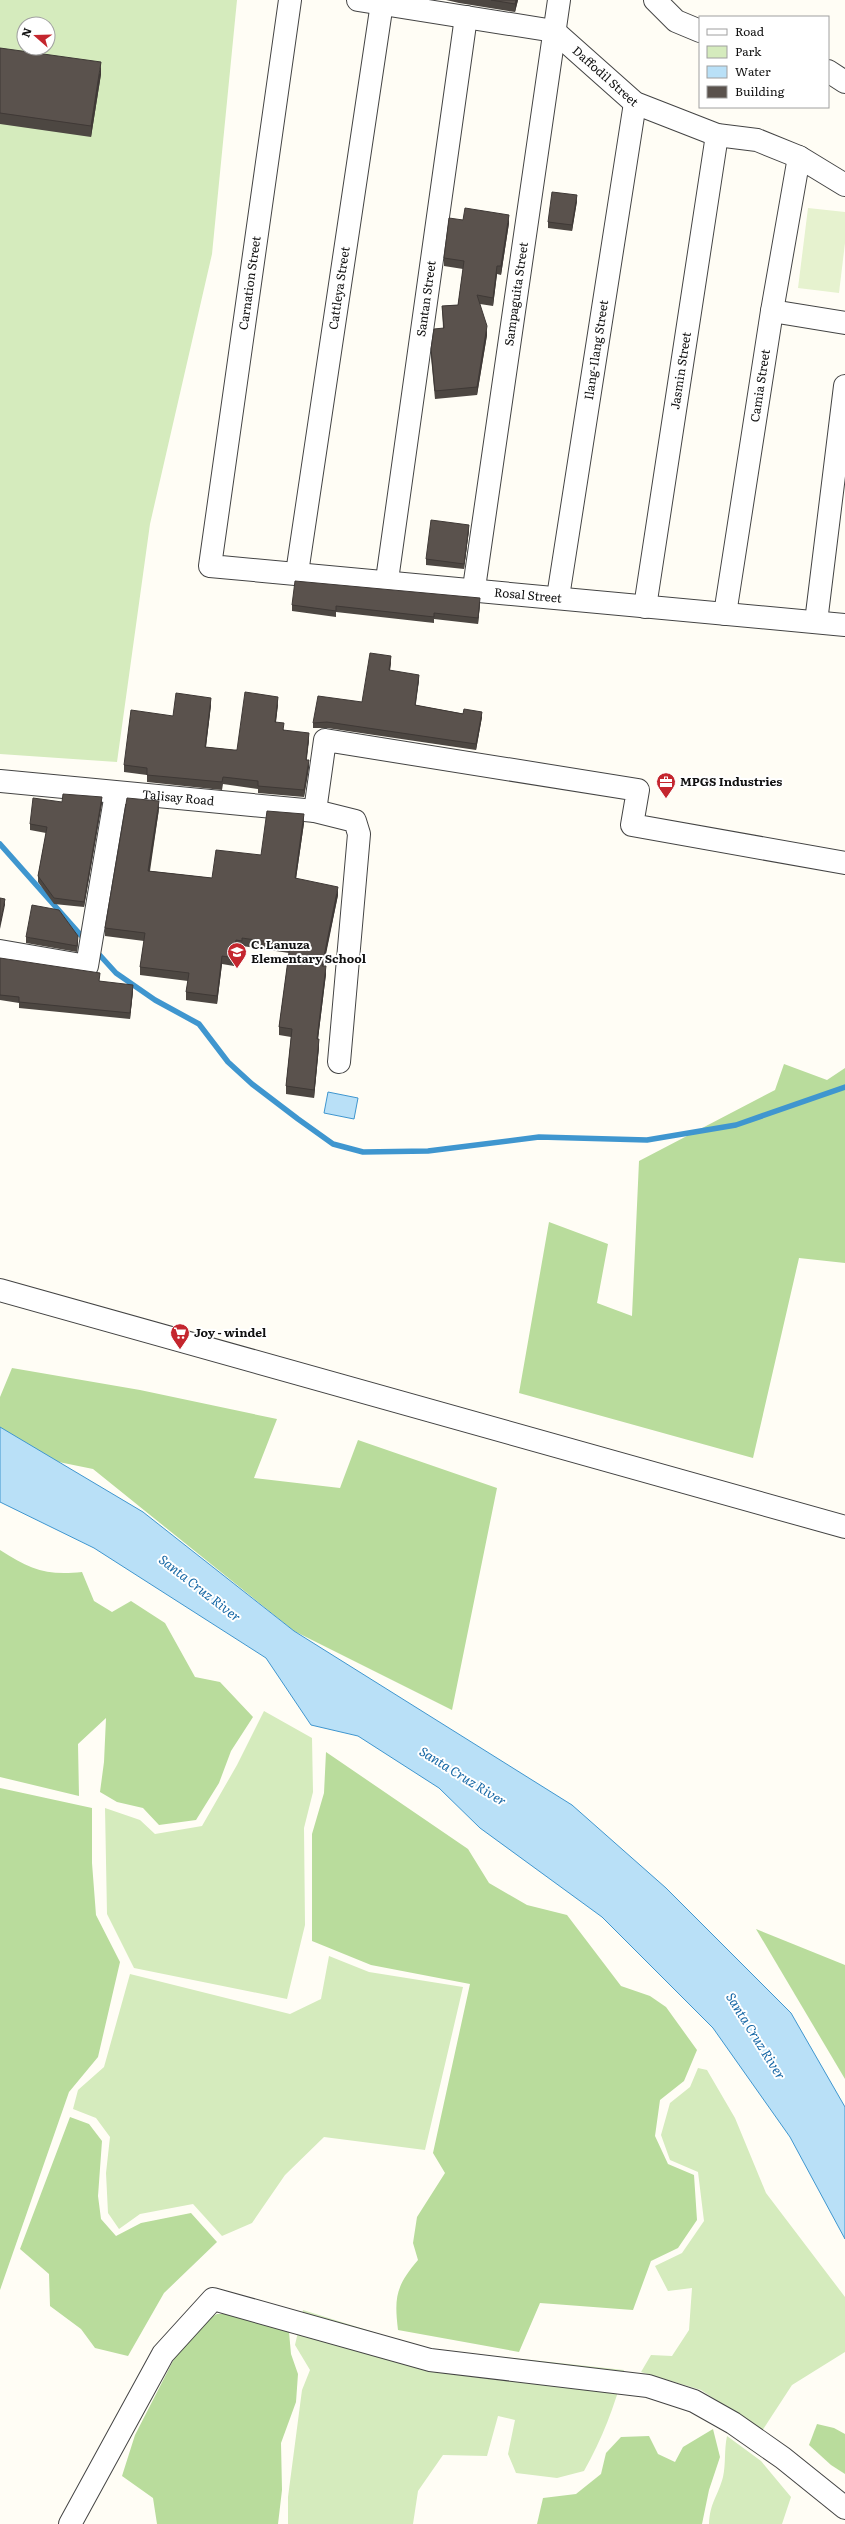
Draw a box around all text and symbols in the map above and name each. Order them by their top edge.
north arrow [16,16,56,56]
legend [699,16,829,108]
text: Road [735,22,765,40]
text: N [17,25,35,39]
street label: Daffodil Street [569,41,643,110]
text: Park [735,42,762,60]
text: Water [735,62,771,80]
text: Building [735,82,785,100]
street label: Carnation Street [234,235,265,331]
street label: Sampaguita Street [499,241,532,347]
street label: Cattleya Street [323,245,354,331]
street label: Santan Street [411,259,440,338]
street label: Ilang-Ilang Street [579,298,612,401]
street label: Jasmin Street [665,330,695,411]
street label: Camia Street [745,348,774,423]
street label: Rosal Street [493,582,563,607]
office icon: MPGS Industries [655,771,677,799]
place label: MPGS Industries [680,772,782,790]
street label: Talisay Road [141,785,216,809]
place label: C. Lanuza Elementary School [251,935,367,967]
school or university icon: C. Lanuza Elementary School [226,941,248,969]
supermarket icon: Joy - windel [169,1322,191,1350]
place label: Joy - windel [194,1323,267,1341]
water label: Santa Cruz River [155,1550,245,1626]
water label: Santa Cruz River [416,1741,510,1810]
water label: Santa Cruz River [722,1989,791,2083]

